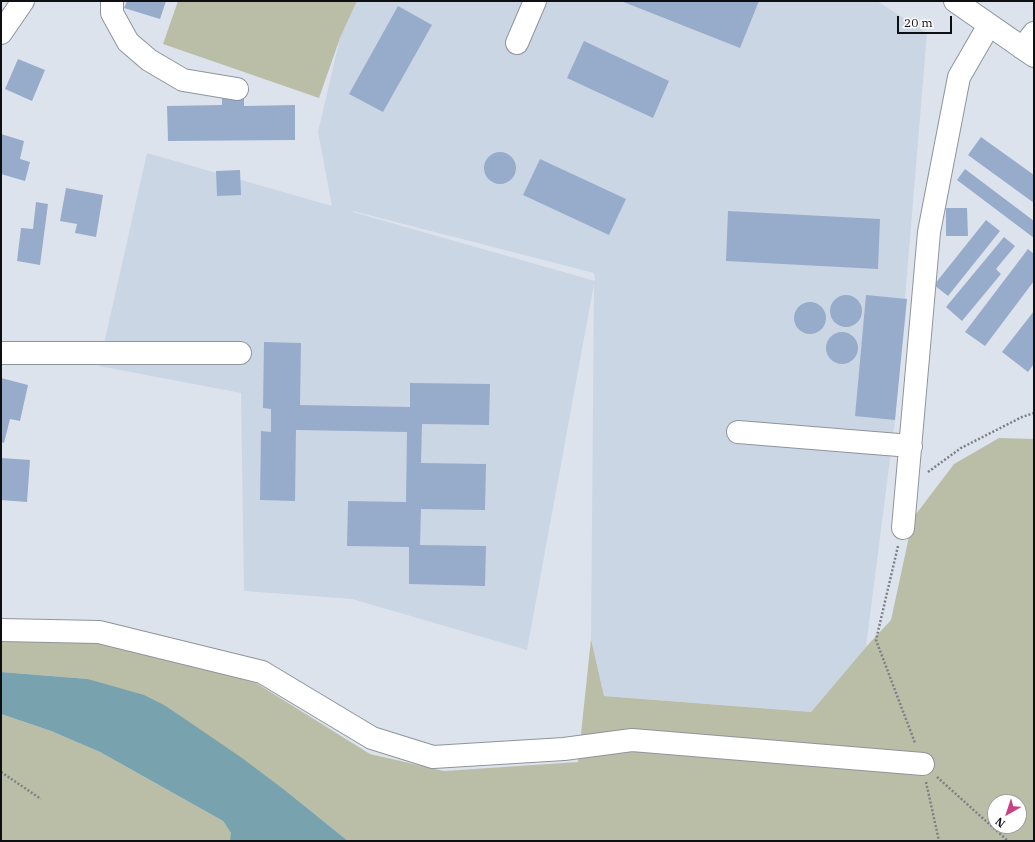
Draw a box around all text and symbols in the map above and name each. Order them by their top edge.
scale bar [899,8,954,34]
text: 20 m [904,15,933,30]
north arrow [987,794,1027,834]
text: N [992,814,1008,831]

